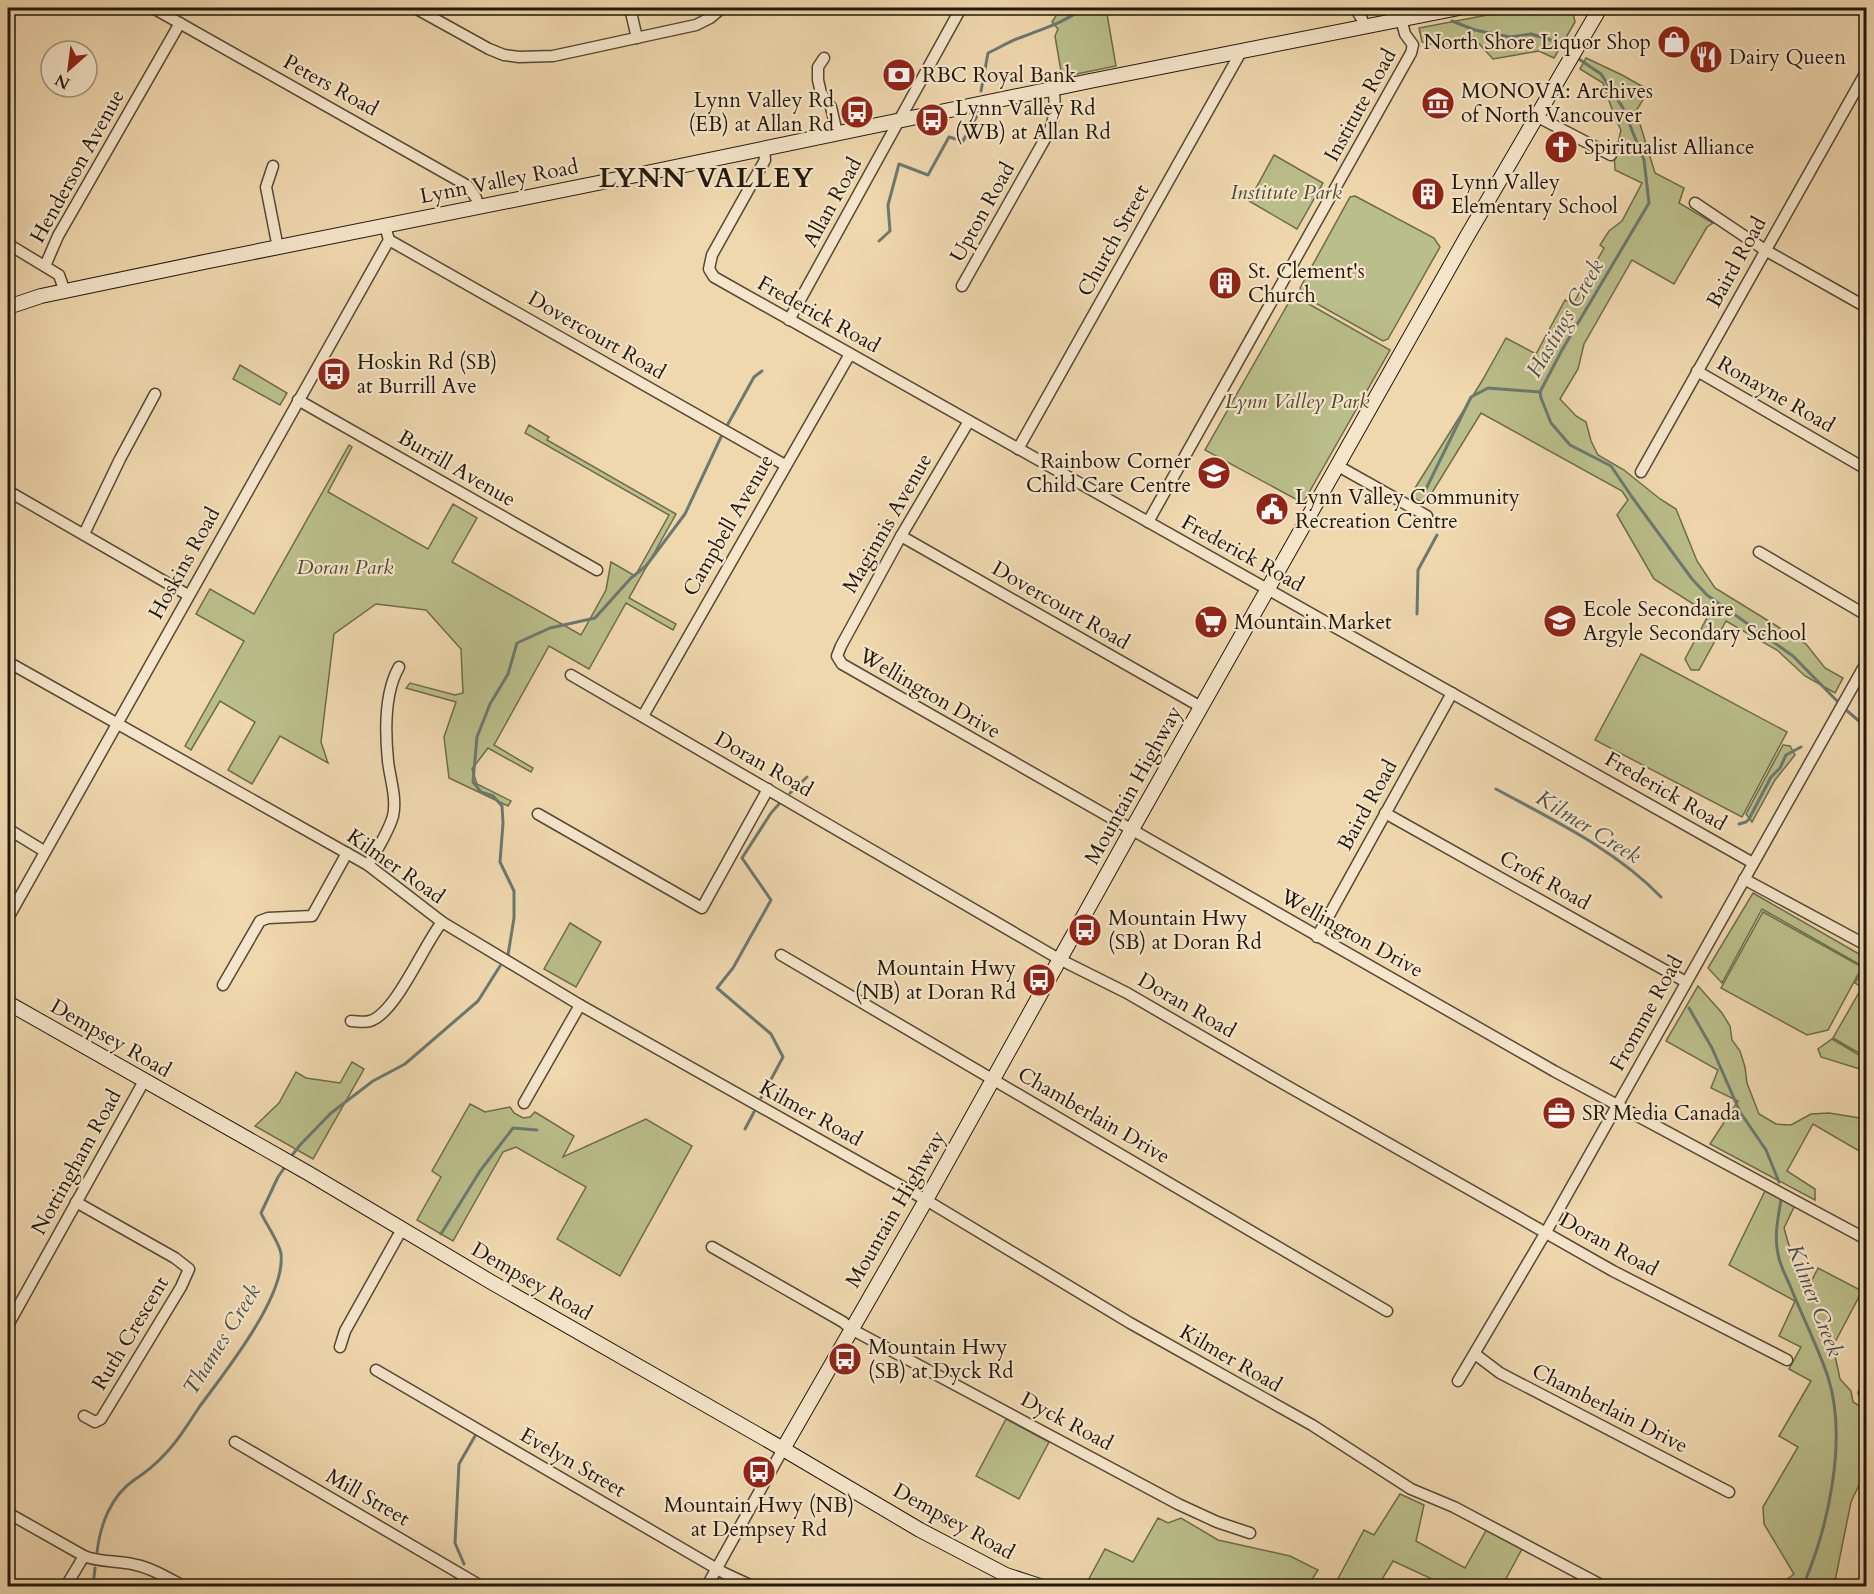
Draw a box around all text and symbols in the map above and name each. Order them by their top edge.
shop icon: North Shore Liquor Shop [1656,24,1692,60]
place label: North Shore Liquor Shop [1423,28,1651,57]
north arrow [39,39,99,99]
restaurant icon: Dairy Queen [1688,39,1724,75]
place label: Dairy Queen [1729,43,1846,72]
street label: Institute Road [1318,44,1403,167]
street label: Peters Road [278,47,384,123]
bank icon: RBC Royal Bank [881,57,917,93]
place label: RBC Royal Bank [922,61,1077,90]
text: N [51,68,74,94]
place label: MONOVA: Archives of North Vancouver [1461,77,1653,130]
street label: Henderson Avenue [23,84,132,248]
museum icon: MONOVA: Archives of North Vancouver [1420,85,1456,121]
place label: Lynn Valley Rd (EB) at Allan Rd [688,86,834,139]
bus stop icon: Lynn Valley Rd (EB) at Allan Rd [839,94,875,130]
place label: Lynn Valley Rd (WB) at Allan Rd [955,94,1111,147]
bus stop icon: Lynn Valley Rd (WB) at Allan Rd [914,102,950,138]
church icon: Spiritualist Alliance [1543,129,1579,165]
place label: Spiritualist Alliance [1584,133,1755,162]
street label: Lynn Valley Road [417,152,581,211]
street label: Allan Road [796,152,869,252]
street label: Upton Road [943,157,1022,267]
district label: LYNN VALLEY [599,160,815,197]
place label: Lynn Valley Elementary School [1451,168,1618,221]
building icon: Lynn Valley Elementary School [1410,176,1446,212]
park label: Institute Park [1230,178,1342,207]
street label: Church Street [1071,179,1156,302]
street label: Baird Road [1700,212,1773,313]
water label: Hastings Creek [1519,254,1611,383]
place label: St. Clement's Church [1248,257,1365,310]
building icon: St. Clement's Church [1207,265,1243,301]
street label: Frederick Road [752,269,885,360]
street label: Dovercourt Road [522,284,671,387]
place label: Hoskin Rd (SB) at Burrill Ave [357,348,497,401]
street label: Ronayne Road [1712,349,1840,440]
bus stop icon: Hoskin Rd (SB) at Burrill Ave [316,356,352,392]
park label: Lynn Valley Park [1225,387,1370,416]
street label: Burrill Avenue [393,423,521,514]
place label: Rainbow Corner Child Care Centre [1026,447,1191,500]
street label: Maginnis Avenue [836,448,939,599]
street label: Campbell Avenue [676,449,781,601]
school or university icon: Rainbow Corner Child Care Centre [1196,455,1232,491]
place label: Lynn Valley Community Recreation Centre [1295,483,1520,536]
public building icon: Lynn Valley Community Recreation Centre [1254,491,1290,527]
street label: Hoskins Road [142,502,227,624]
street label: Frederick Road [1176,508,1309,599]
park label: Doran Park [296,553,394,582]
street label: Dovercourt Road [986,554,1135,657]
place label: Ecole Secondaire Argyle Secondary School [1583,595,1806,648]
school or university icon: Ecole Secondaire Argyle Secondary School [1542,603,1578,639]
supermarket icon: Mountain Market [1193,604,1229,640]
place label: Mountain Market [1234,608,1392,637]
street label: Wellington Drive [853,641,1006,746]
street label: Mountain Highway [1078,701,1189,870]
street label: Doran Road [709,725,818,804]
street label: Frederick Road [1600,745,1732,838]
street label: Baird Road [1331,755,1404,856]
water label: Kilmer Creek [1530,783,1647,871]
street label: Kilmer Road [341,822,451,911]
street label: Croft Road [1494,844,1595,917]
street label: Wellington Drive [1274,882,1428,985]
place label: Mountain Hwy (SB) at Doran Rd [1108,904,1262,957]
bus stop icon: Mountain Hwy (SB) at Doran Rd [1067,912,1103,948]
street label: Fromme Road [1603,950,1690,1076]
place label: Mountain Hwy (NB) at Doran Rd [855,954,1016,1007]
bus stop icon: Mountain Hwy (NB) at Doran Rd [1021,962,1057,998]
street label: Doran Road [1132,966,1241,1045]
street label: Dempsey Road [45,992,176,1085]
street label: Chamberlain Drive [1012,1060,1175,1171]
street label: Kilmer Road [754,1073,867,1154]
street label: Nottingham Road [24,1084,128,1240]
office icon: SR Media Canada [1541,1095,1577,1131]
place label: SR Media Canada [1582,1099,1740,1128]
street label: Mountain Highway [838,1125,952,1293]
street label: Doran Road [1554,1205,1663,1284]
street label: Dempsey Road [466,1235,597,1328]
water label: Kilmer Creek [1780,1240,1850,1361]
street label: Ruth Crescent [85,1271,176,1396]
water label: Thames Creek [176,1278,268,1401]
street label: Kilmer Road [1174,1317,1287,1399]
place label: Mountain Hwy (SB) at Dyck Rd [868,1333,1013,1386]
bus stop icon: Mountain Hwy (SB) at Dyck Rd [827,1341,863,1377]
street label: Chamberlain Drive [1527,1357,1693,1460]
street label: Dyck Road [1015,1385,1118,1458]
street label: Evelyn Street [515,1420,631,1505]
bus stop icon: Mountain Hwy (NB) at Dempsey Rd [741,1454,777,1490]
street label: Mill Street [320,1462,415,1533]
street label: Dempsey Road [888,1476,1020,1567]
place label: Mountain Hwy (NB) at Dempsey Rd [664,1491,854,1544]

